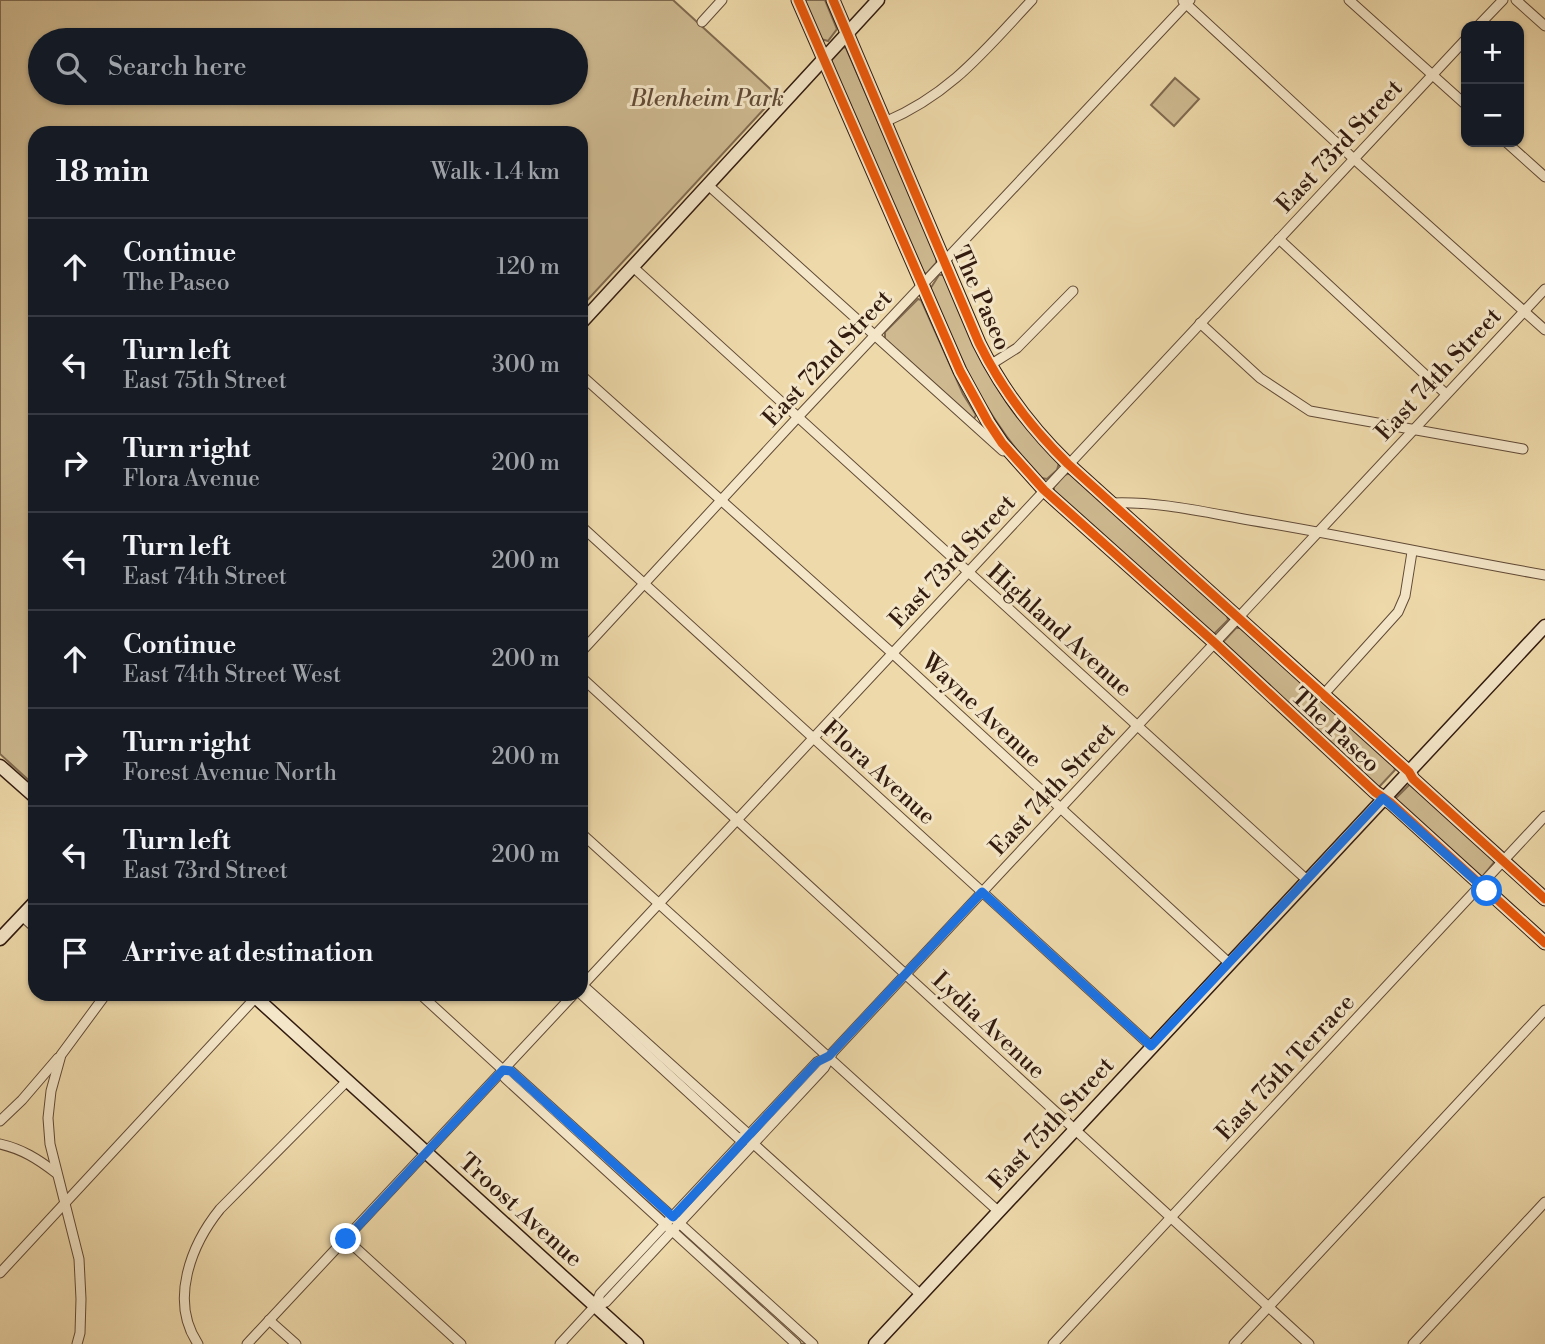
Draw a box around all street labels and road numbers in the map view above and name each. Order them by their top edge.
street label: East 73rd Street [1270,73,1410,220]
street label: The Paseo [945,241,1017,355]
street label: East 72nd Street [757,284,899,433]
street label: East 74th Street [1369,302,1508,447]
street label: East 73rd Street [883,488,1023,635]
street label: Highland Avenue [981,558,1138,704]
street label: Wayne Avenue [914,646,1048,774]
street label: The Paseo [1284,682,1386,780]
street label: Flora Avenue [815,714,941,832]
street label: East 74th Street [983,717,1122,862]
street label: Lydia Avenue [925,966,1051,1086]
street label: East 75th Terrace [1210,988,1362,1147]
street label: East 75th Street [982,1051,1121,1196]
street label: Troost Avenue [452,1147,588,1274]

